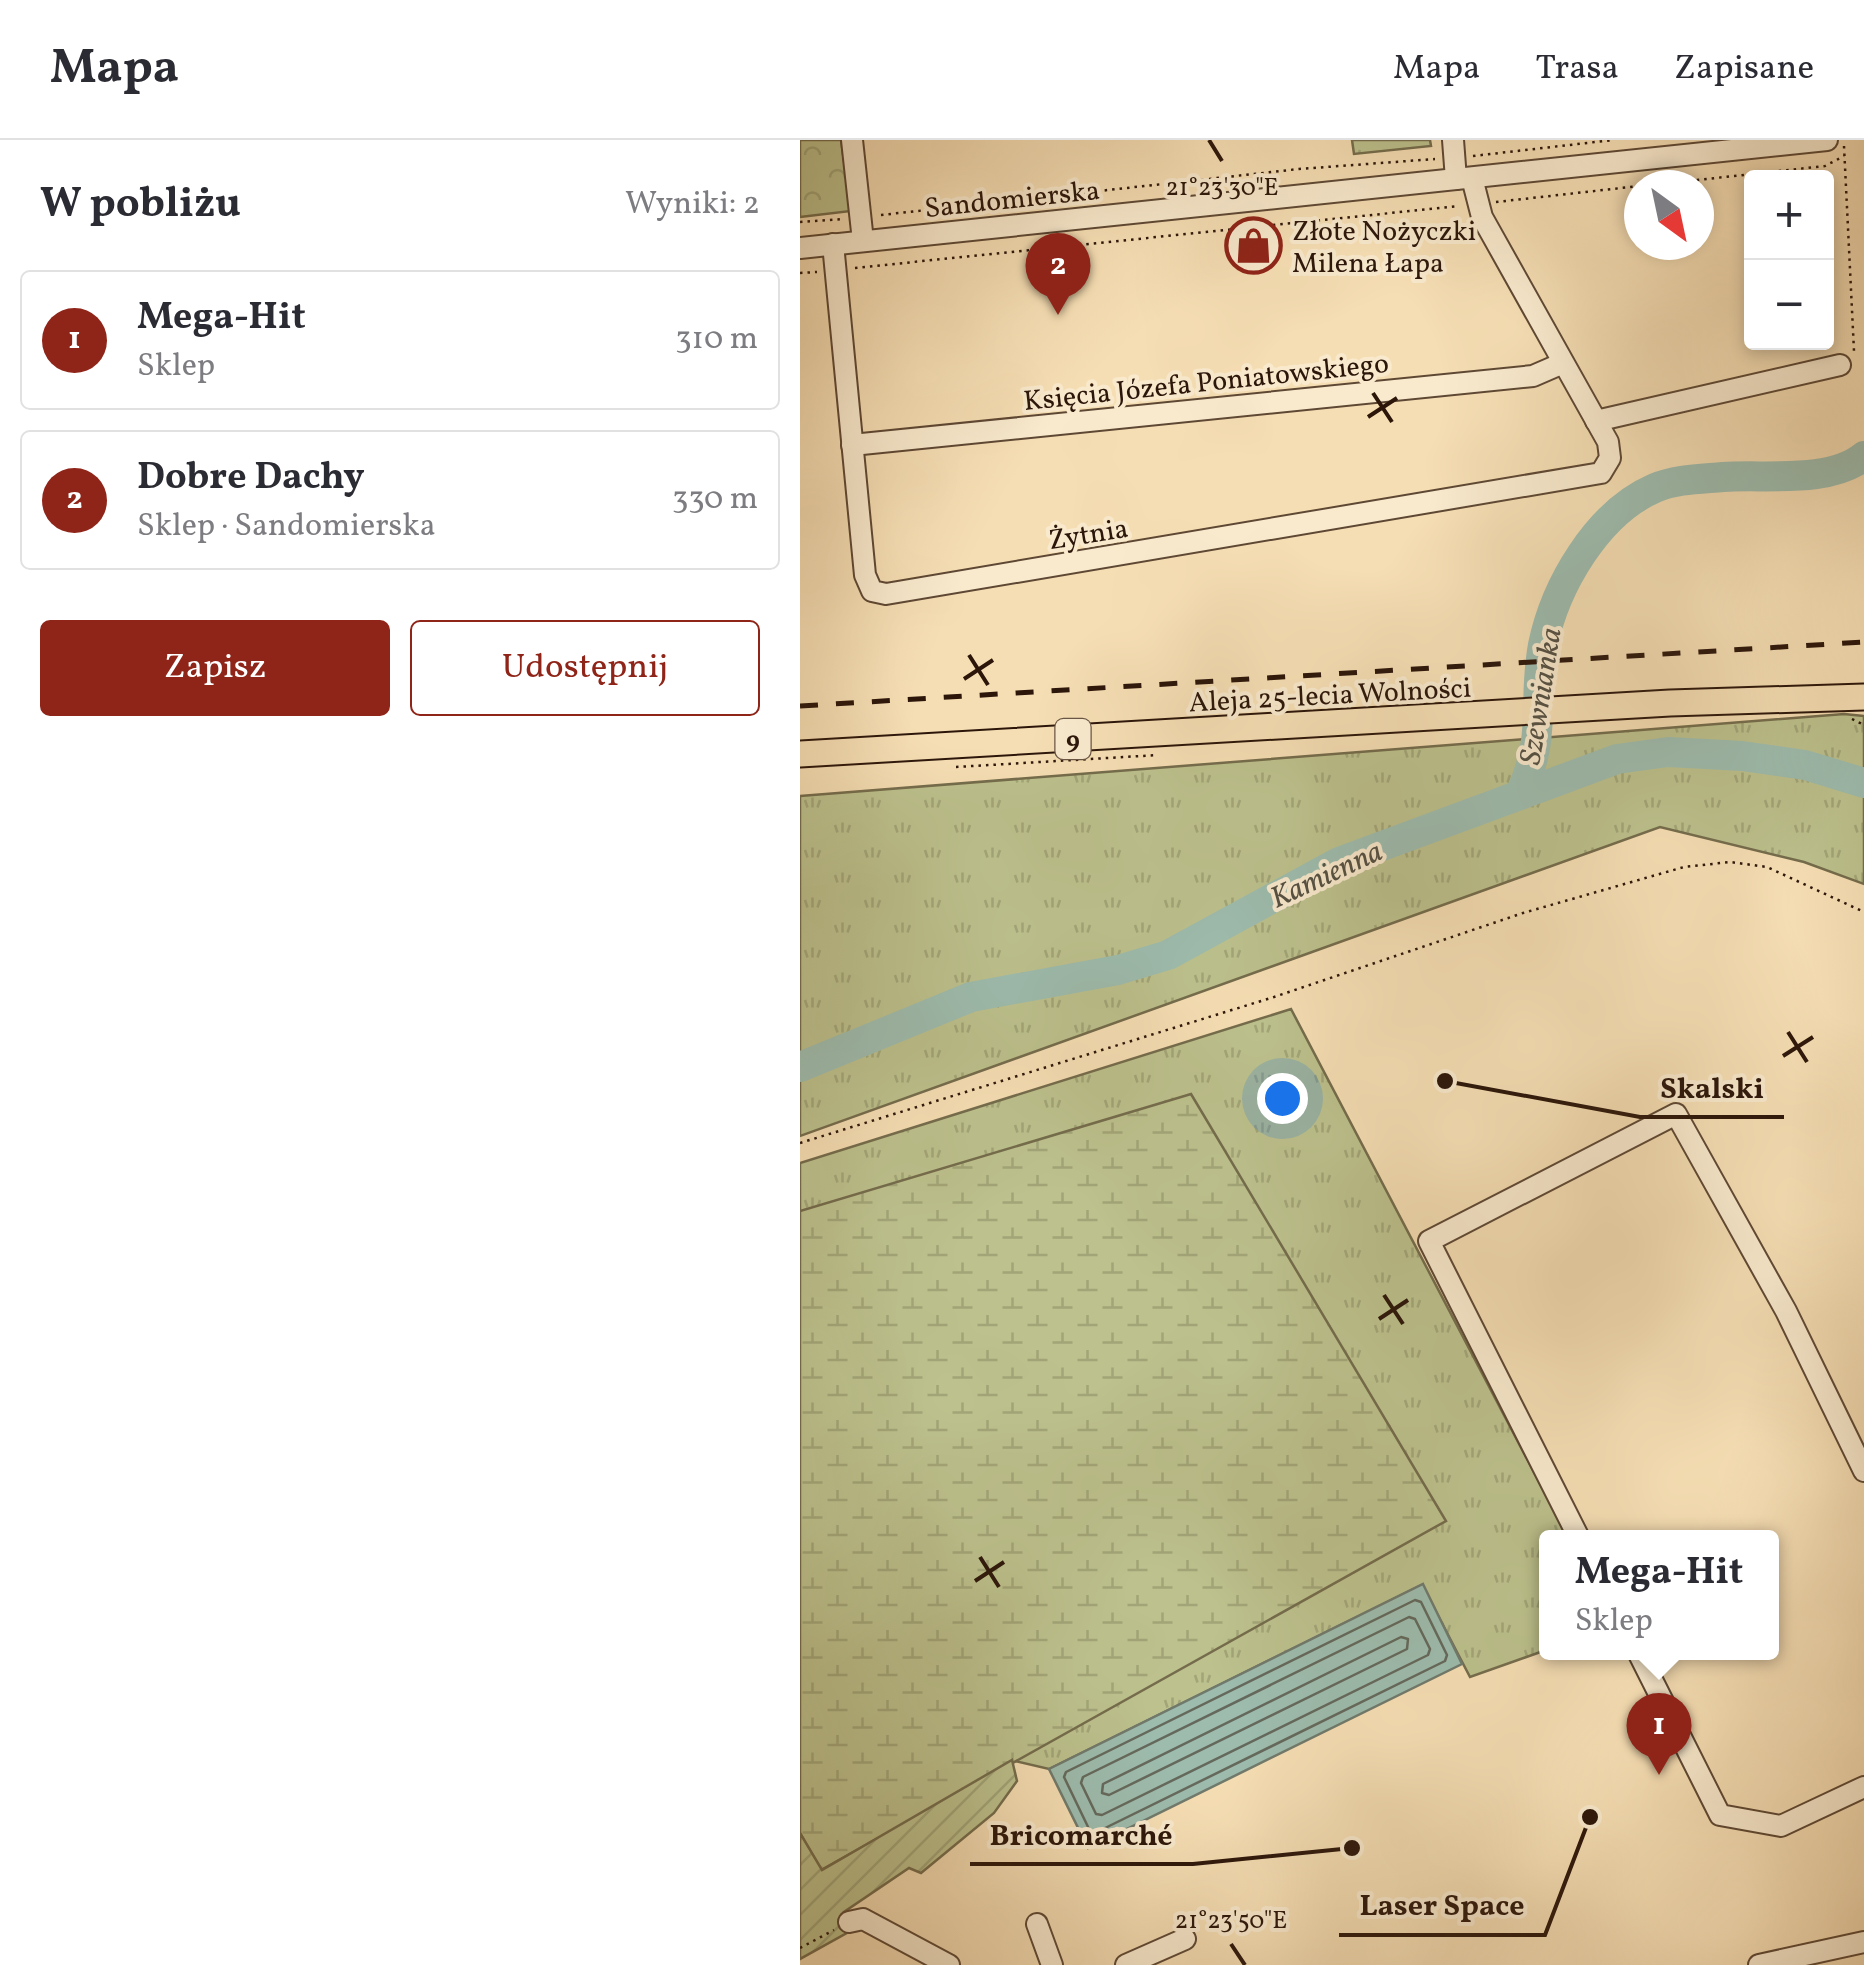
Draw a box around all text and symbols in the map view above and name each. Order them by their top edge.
text: Mapa [50,36,179,103]
text: Mapa [1393,45,1480,93]
text: Trasa [1535,45,1619,93]
text: Zapisane [1674,45,1814,93]
north arrow [1624,170,1714,260]
map controls [1744,170,1834,350]
button: + [1744,170,1834,260]
text: 21°23'30"E [1165,171,1279,206]
street label: Sandomierska [923,172,1102,229]
text: W pobliżu [40,176,241,235]
text: Wyniki: 2 [625,183,760,227]
place label: Złote Nożyczki Milena Łapa [1292,213,1476,284]
shop icon: Złote Nożyczki Milena Łapa [1223,216,1283,276]
pin: 2 [1026,232,1090,315]
button: − [1744,260,1834,350]
text: Mega-Hit [137,292,306,345]
text: 1 [68,318,81,362]
text: 310 m [675,318,758,362]
text: Sklep [137,345,215,389]
street label: Księcia Józefa Poniatowskiego [1022,345,1391,422]
text: Dobre Dachy [137,452,364,505]
text: 2 [66,478,83,522]
text: 330 m [672,478,758,522]
text: Sklep · Sandomierska [137,505,436,549]
street label: Żytnia [1046,510,1131,561]
button: Zapisz [40,620,390,716]
button: Udostępnij [410,620,760,716]
water label: Szewnianka [1510,625,1574,768]
street label: Aleja 25-lecia Wolności [1188,670,1472,723]
road number: 9 [1056,719,1090,759]
water label: Kamienna [1264,832,1390,920]
callout: Skalski [1640,1057,1784,1117]
text: Skalski [1660,1069,1764,1111]
your location [1257,1073,1308,1124]
popup [1539,1530,1779,1660]
text: Mega-Hit [1575,1547,1743,1600]
text: Sklep [1575,1600,1653,1644]
pin: 1 [1626,1692,1692,1775]
callout: Bricomarché [970,1804,1193,1864]
text: Bricomarché [989,1816,1173,1858]
callout: Laser Space [1339,1875,1545,1935]
text: Laser Space [1359,1886,1525,1928]
text: 21°23'50"E [1175,1904,1287,1939]

